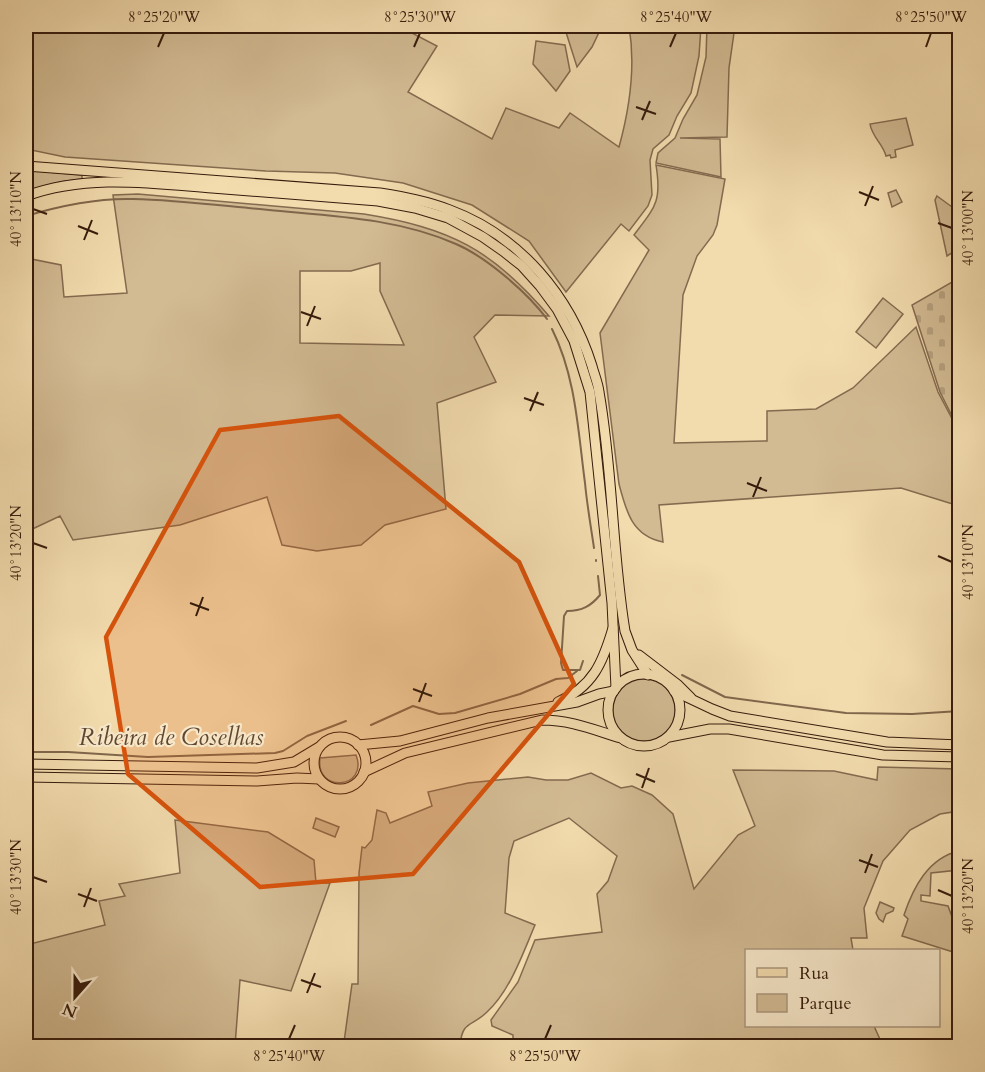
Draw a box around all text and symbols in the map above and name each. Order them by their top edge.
text: 8°25'20"W [128,7,201,27]
text: 8°25'30"W [384,7,457,27]
text: 8°25'40"W [640,7,713,27]
text: 8°25'50"W [895,7,968,27]
text: 40°13'10"N [6,171,26,247]
text: 40°13'00"N [958,190,978,266]
text: 40°13'20"N [6,505,26,581]
text: 40°13'10"N [958,524,978,600]
water label: Ribeira de Coselhas [79,721,263,754]
text: 40°13'30"N [6,839,26,915]
text: 40°13'20"N [958,858,978,934]
legend [745,949,940,1027]
text: Rua [799,961,829,986]
north arrow [45,967,105,1027]
text: Parque [799,991,852,1016]
text: N [59,997,80,1023]
text: 8°25'40"W [253,1046,326,1066]
text: 8°25'50"W [509,1046,582,1066]

